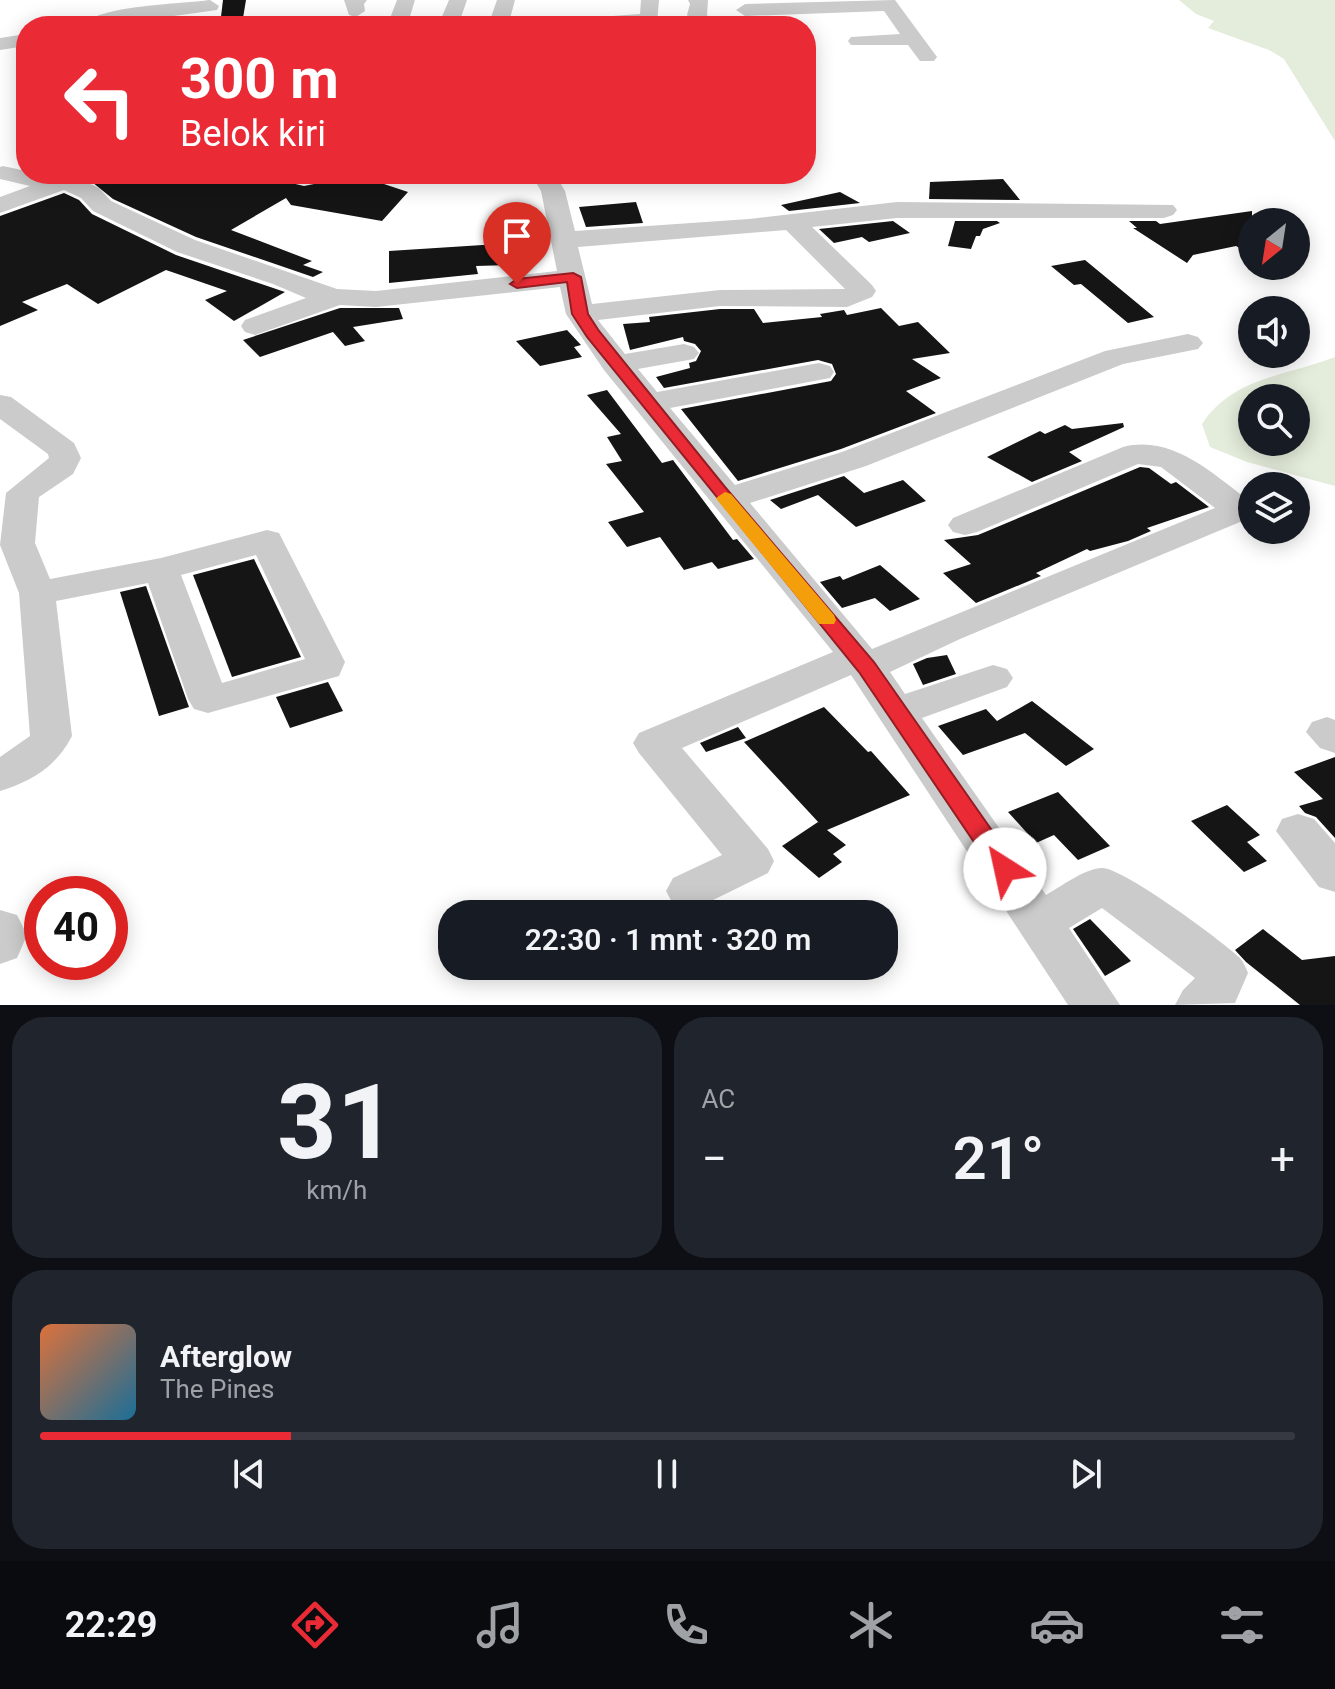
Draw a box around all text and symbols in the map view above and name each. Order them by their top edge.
text: 300 m [180,46,339,112]
icon: left [48,48,152,152]
text: Belok kiri [180,113,326,155]
pin [483,202,551,284]
north arrow [1238,208,1310,280]
map controls [1238,208,1310,544]
icon: arrive [495,214,539,258]
button: sound [1238,296,1310,368]
button: search [1238,384,1310,456]
button: layers [1238,472,1310,544]
position arrow [963,827,1047,911]
speed limit sign: 40 [24,876,128,980]
text: 22:30 · 1 mnt · 320 m [525,922,811,957]
text: 31 [277,1062,396,1183]
text: AC [702,1084,735,1114]
text: 21° [952,1123,1044,1194]
text: − [702,1133,727,1185]
text: + [1270,1133,1295,1185]
text: km/h [306,1175,367,1205]
text: Afterglow [160,1339,292,1374]
text: The Pines [160,1374,274,1404]
icon: previous [227,1452,271,1496]
icon: pause [645,1452,689,1496]
icon: next [1064,1452,1108,1496]
icon: directions [287,1597,343,1653]
icon: music [472,1597,528,1653]
icon: phone [658,1597,714,1653]
icon: climate [843,1597,899,1653]
icon: car [1029,1597,1085,1653]
icon: filters [1214,1597,1270,1653]
text: 22:29 [65,1604,157,1646]

